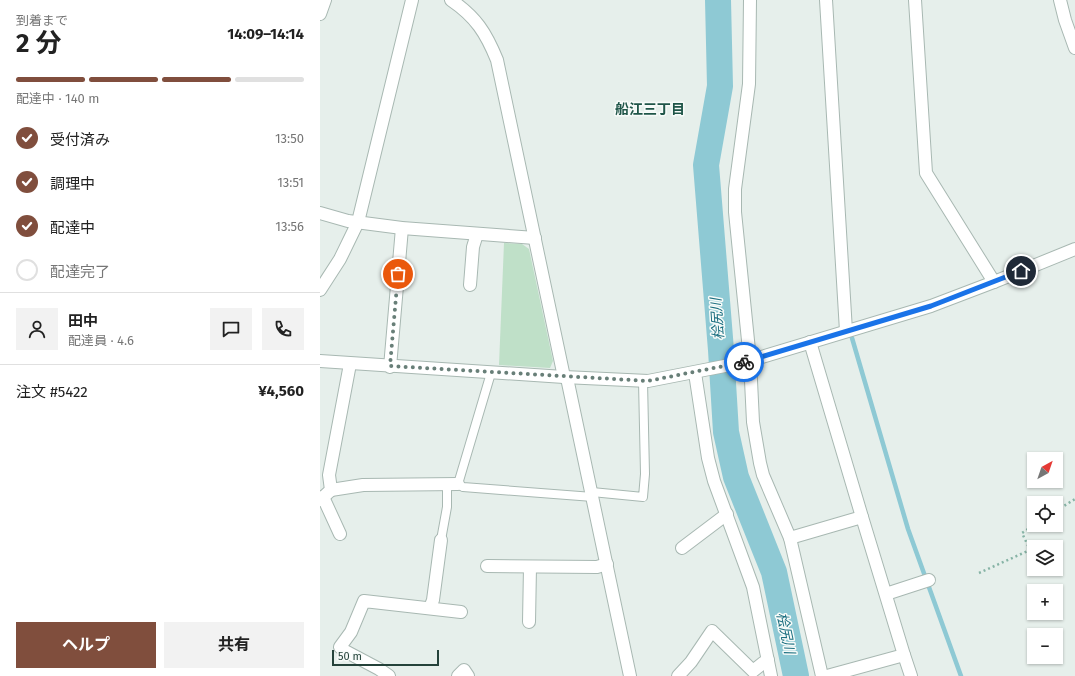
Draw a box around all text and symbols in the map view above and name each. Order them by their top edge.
text: 到着まで [16,13,68,28]
text: 14:09–14:14 [227,25,304,43]
text: 2 分 [16,28,62,59]
text: 配達中 · 140 m [16,91,99,106]
district label: 船江三丁目 [615,101,685,118]
icon: check [16,127,38,149]
text: 受付済み [50,131,110,149]
text: 13:50 [275,131,304,146]
icon: check [16,171,38,193]
text: 調理中 [50,175,95,193]
text: 13:51 [277,175,304,190]
icon: check [16,215,38,237]
text: 配達中 [50,219,95,237]
text: 13:56 [275,219,304,234]
pin [1004,254,1038,288]
pin [381,257,415,291]
icon: home [1010,260,1032,282]
text: 配達完了 [50,263,110,281]
icon: bag [387,263,409,285]
water label: 桧尻川 [707,295,727,341]
button: person [16,308,58,350]
button: chat [210,308,252,350]
button: phone [262,308,304,350]
text: 田中 [68,312,98,330]
text: 配達員 · 4.6 [68,333,134,348]
courier [724,342,764,382]
icon: bike [733,351,755,373]
text: ¥4,560 [258,382,304,400]
text: 注文 #5422 [16,383,88,401]
north arrow [1027,452,1063,488]
map controls [1027,452,1063,664]
button: locate [1027,496,1063,532]
button: layers [1027,540,1063,576]
button: + [1027,584,1063,620]
water label: 桧尻川 [773,611,799,657]
button: ヘルプ [16,622,156,668]
button: 共有 [164,622,304,668]
button: − [1027,628,1063,664]
scale bar [332,648,439,667]
text: 50 m [338,650,362,663]

